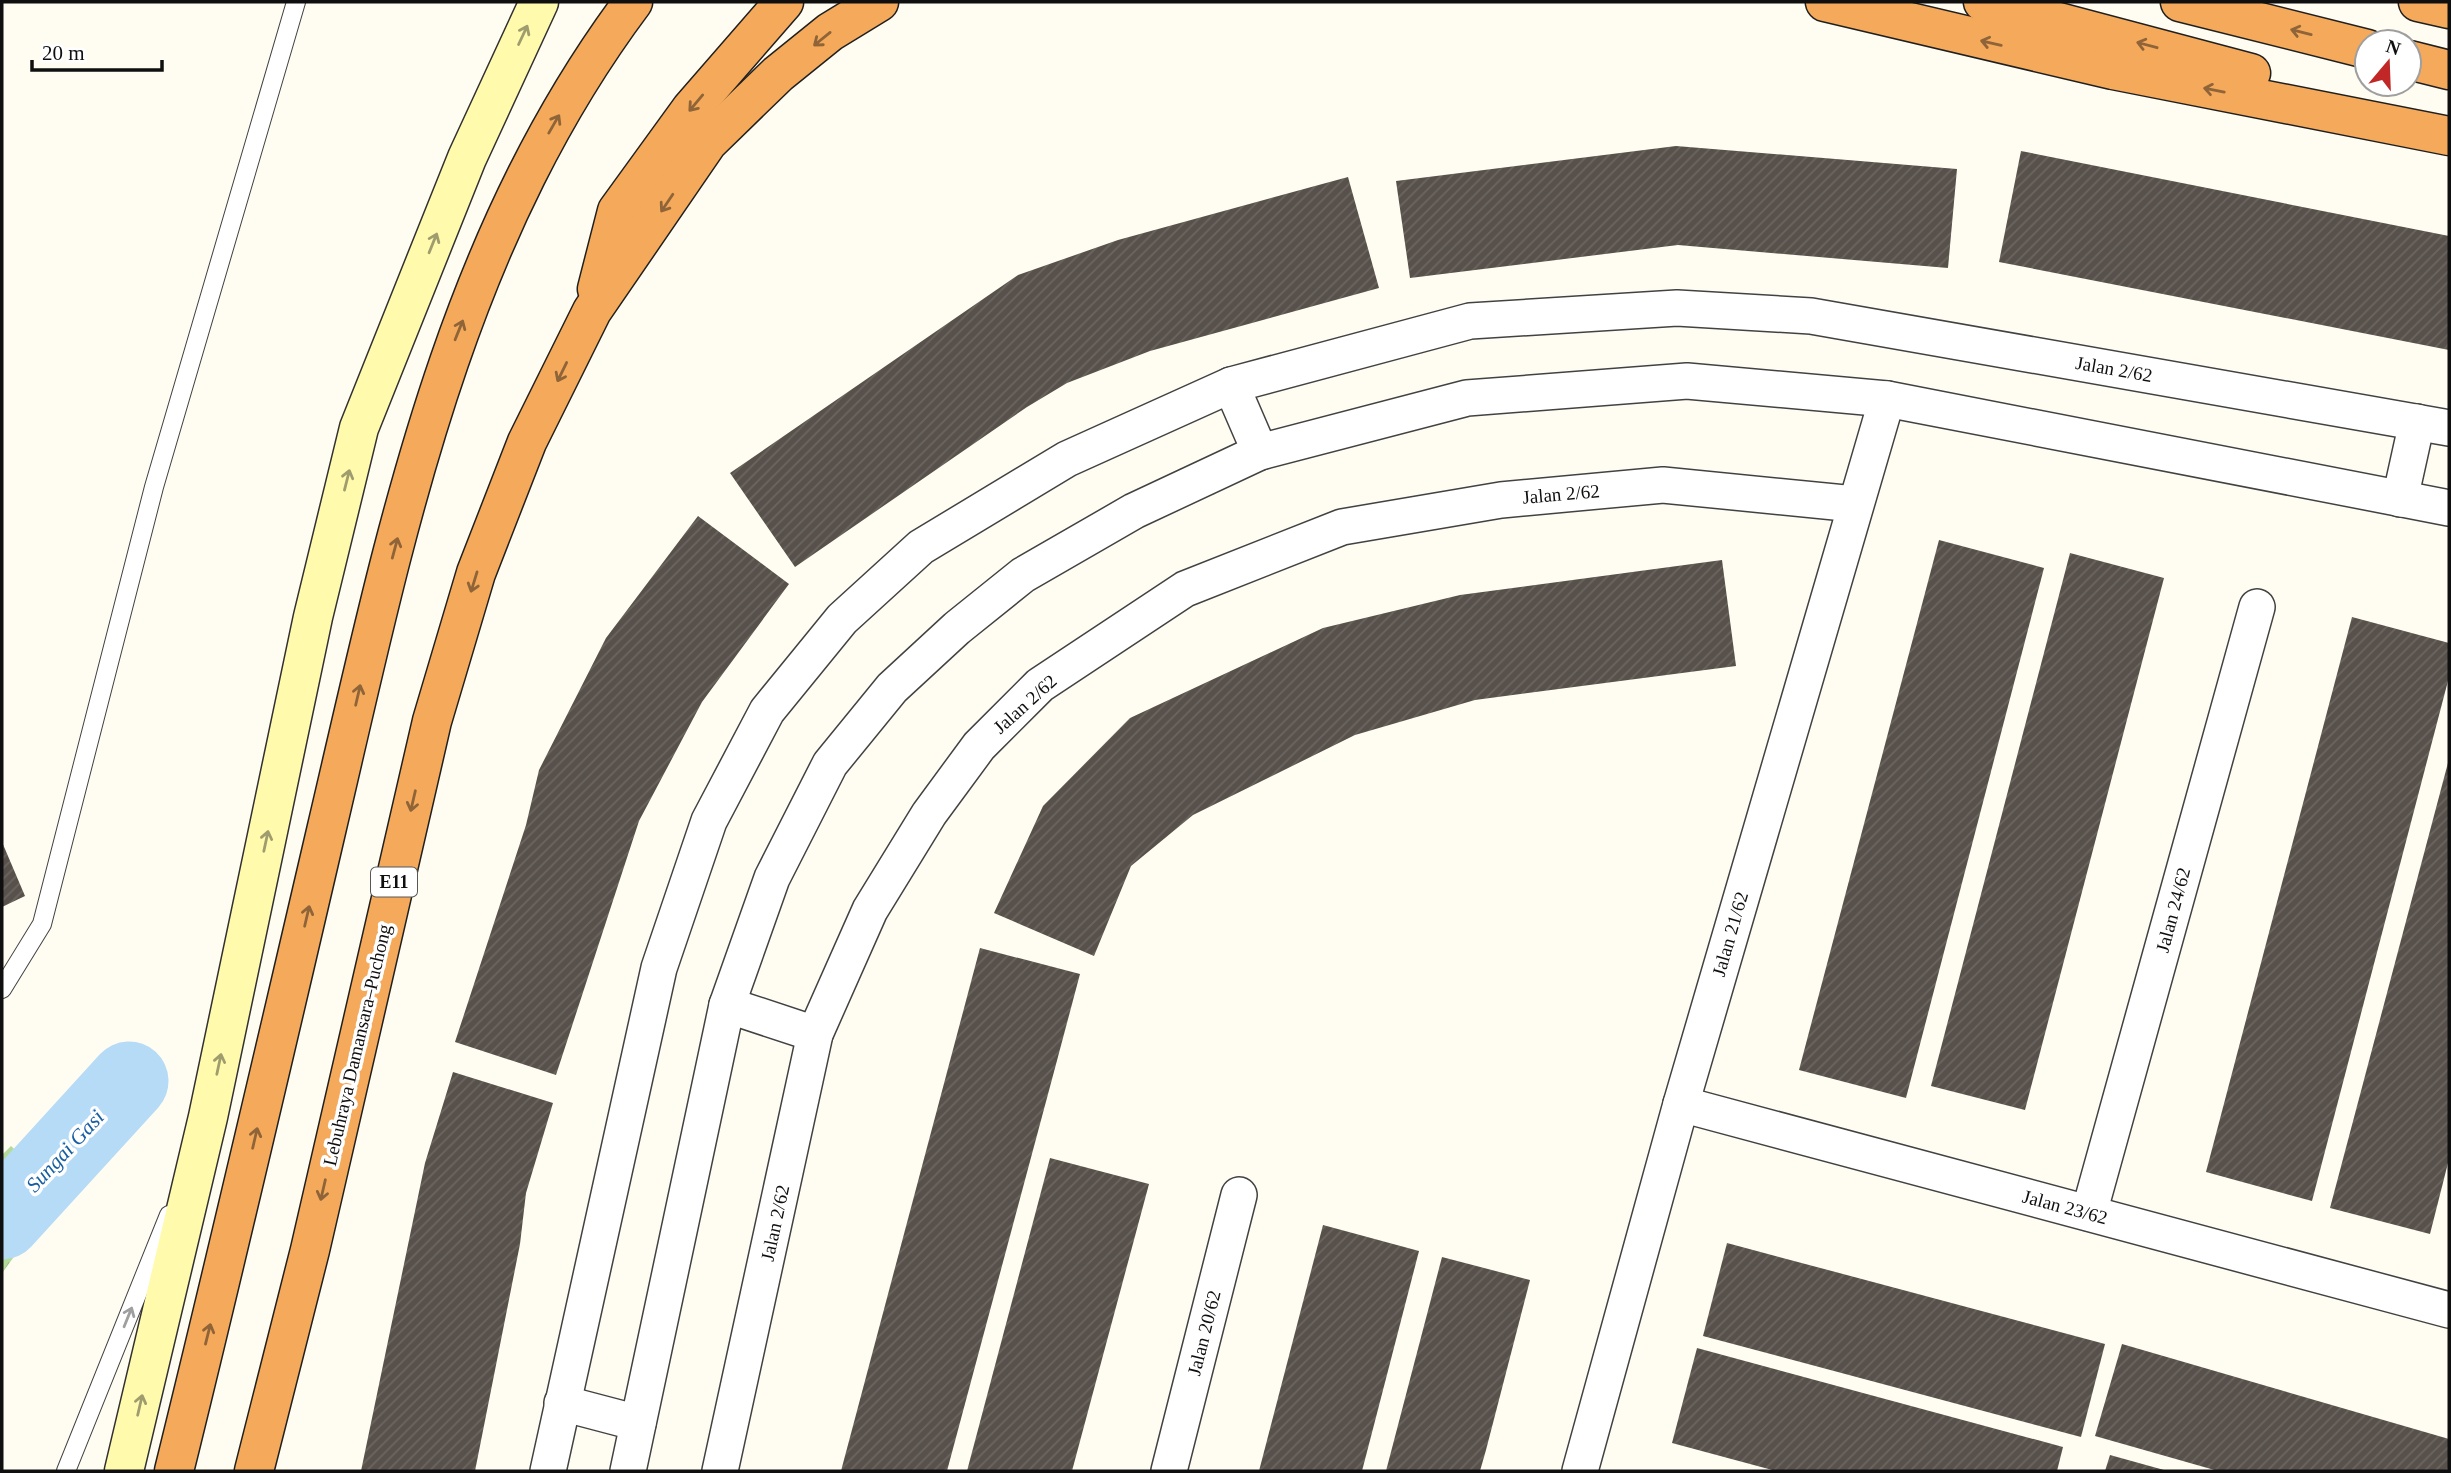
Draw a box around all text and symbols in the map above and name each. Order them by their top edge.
one-way arrow [517,25,531,46]
one-way arrow [2290,25,2313,38]
scale bar [32,28,161,72]
north arrow [2353,28,2423,98]
one-way arrow [813,31,831,46]
text: N [2383,35,2404,60]
one-way arrow [1980,36,2003,50]
one-way arrow [2136,38,2158,51]
text: 20 m [42,41,85,65]
one-way arrow [2203,83,2226,96]
one-way arrow [688,94,704,112]
one-way arrow [547,114,561,134]
one-way arrow [660,193,674,212]
one-way arrow [427,233,440,255]
one-way arrow [453,320,466,342]
street label: Jalan 2/62 [2074,352,2154,386]
one-way arrow [554,361,568,382]
one-way arrow [341,469,354,492]
street label: Jalan 2/62 [1521,480,1601,508]
one-way arrow [389,538,402,560]
one-way arrow [466,570,479,592]
street label: Jalan 2/62 [989,670,1061,738]
one-way arrow [352,684,366,707]
one-way arrow [406,789,419,812]
one-way arrow [259,830,273,853]
street label: Jalan 24/62 [2152,865,2194,955]
road number: E11 [371,868,417,897]
street label: Jalan 21/62 [1708,889,1752,979]
one-way arrow [301,905,314,928]
street label: Lebuhraya Damansara–Puchong [319,922,395,1168]
one-way arrow [212,1053,226,1076]
water label: Sungai Gasi [21,1105,109,1197]
one-way arrow [249,1127,262,1150]
one-way arrow [316,1178,330,1201]
street label: Jalan 2/62 [757,1183,793,1263]
street label: Jalan 23/62 [2020,1186,2110,1228]
street label: Jalan 20/62 [1183,1288,1225,1378]
one-way arrow [122,1307,135,1328]
one-way arrow [202,1323,215,1346]
one-way arrow [134,1394,147,1417]

